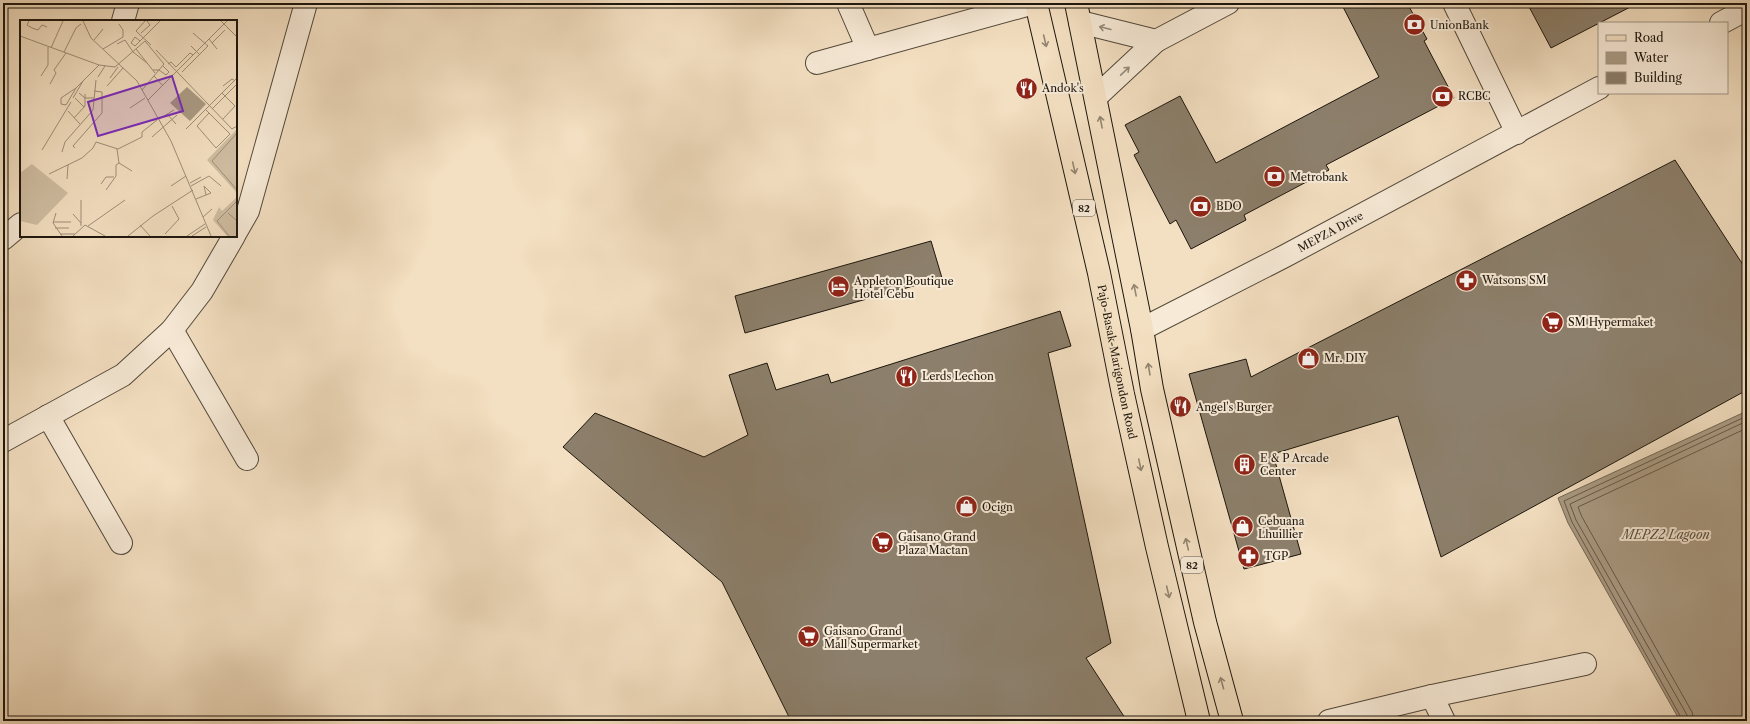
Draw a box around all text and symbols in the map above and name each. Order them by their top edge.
bank icon: UnionBank [1401,12,1427,38]
place label: UnionBank [1430,18,1489,32]
inset map [20,20,237,237]
legend [1598,22,1728,94]
one-way arrow [1099,24,1112,32]
text: Road [1634,30,1664,45]
one-way arrow [1042,34,1049,47]
text: Water [1633,50,1668,65]
one-way arrow [1120,66,1130,75]
text: Building [1634,70,1682,85]
restaurant icon: Andok's [1013,75,1039,101]
place label: Andok's [1041,81,1084,95]
bank icon: RCBC [1429,83,1455,109]
place label: RCBC [1458,89,1491,103]
one-way arrow [1097,116,1105,129]
one-way arrow [1071,161,1079,174]
bank icon: Metrobank [1261,164,1287,190]
place label: Metrobank [1290,170,1348,184]
bank icon: BDO [1187,193,1213,219]
place label: BDO [1216,199,1242,213]
road number: 82 [1073,200,1095,216]
street label: MEPZA Drive [1295,208,1366,255]
pharmacy icon: Watsons SM [1453,267,1479,293]
place label: Watsons SM [1481,273,1547,287]
hotel icon: Appleton Boutique Hotel Cebu [826,274,852,300]
place label: Appleton Boutique Hotel Cebu [853,274,954,301]
street label: Pajo-Basak-Marigondon Road [1094,283,1140,441]
one-way arrow [1130,284,1138,297]
supermarket icon: SM Hypermaket [1540,309,1566,335]
place label: SM Hypermaket [1568,315,1654,329]
shop icon: Mr. DIY [1295,345,1321,371]
place label: Mr. DIY [1324,351,1366,365]
restaurant icon: Lerds Lechon [894,363,920,389]
one-way arrow [1145,363,1153,376]
place label: Lerds Lechon [922,369,994,383]
restaurant icon: Angel's Burger [1168,394,1194,420]
place label: Angel's Burger [1195,400,1272,414]
building icon: E & P Arcade Center [1232,451,1258,477]
place label: E & P Arcade Center [1260,451,1329,478]
one-way arrow [1136,458,1144,471]
shop icon: Ocign [954,494,980,520]
place label: Ocign [982,500,1013,514]
shop icon: Cebuana Lhuillier [1230,514,1256,540]
place label: Cebuana Lhuillier [1258,514,1305,541]
water label: MEPZ2 Lagoon [1620,527,1710,542]
supermarket icon: Gaisano Grand Plaza Mactan [869,530,895,556]
place label: Gaisano Grand Plaza Mactan [898,530,976,557]
one-way arrow [1183,537,1191,550]
pharmacy icon: TGP [1236,543,1262,569]
place label: TGP [1264,549,1288,563]
road number: 82 [1181,557,1203,573]
one-way arrow [1164,585,1172,598]
supermarket icon: Gaisano Grand Mall Supermarket [795,624,821,650]
place label: Gaisano Grand Mall Supermarket [824,624,918,651]
one-way arrow [1218,677,1225,690]

